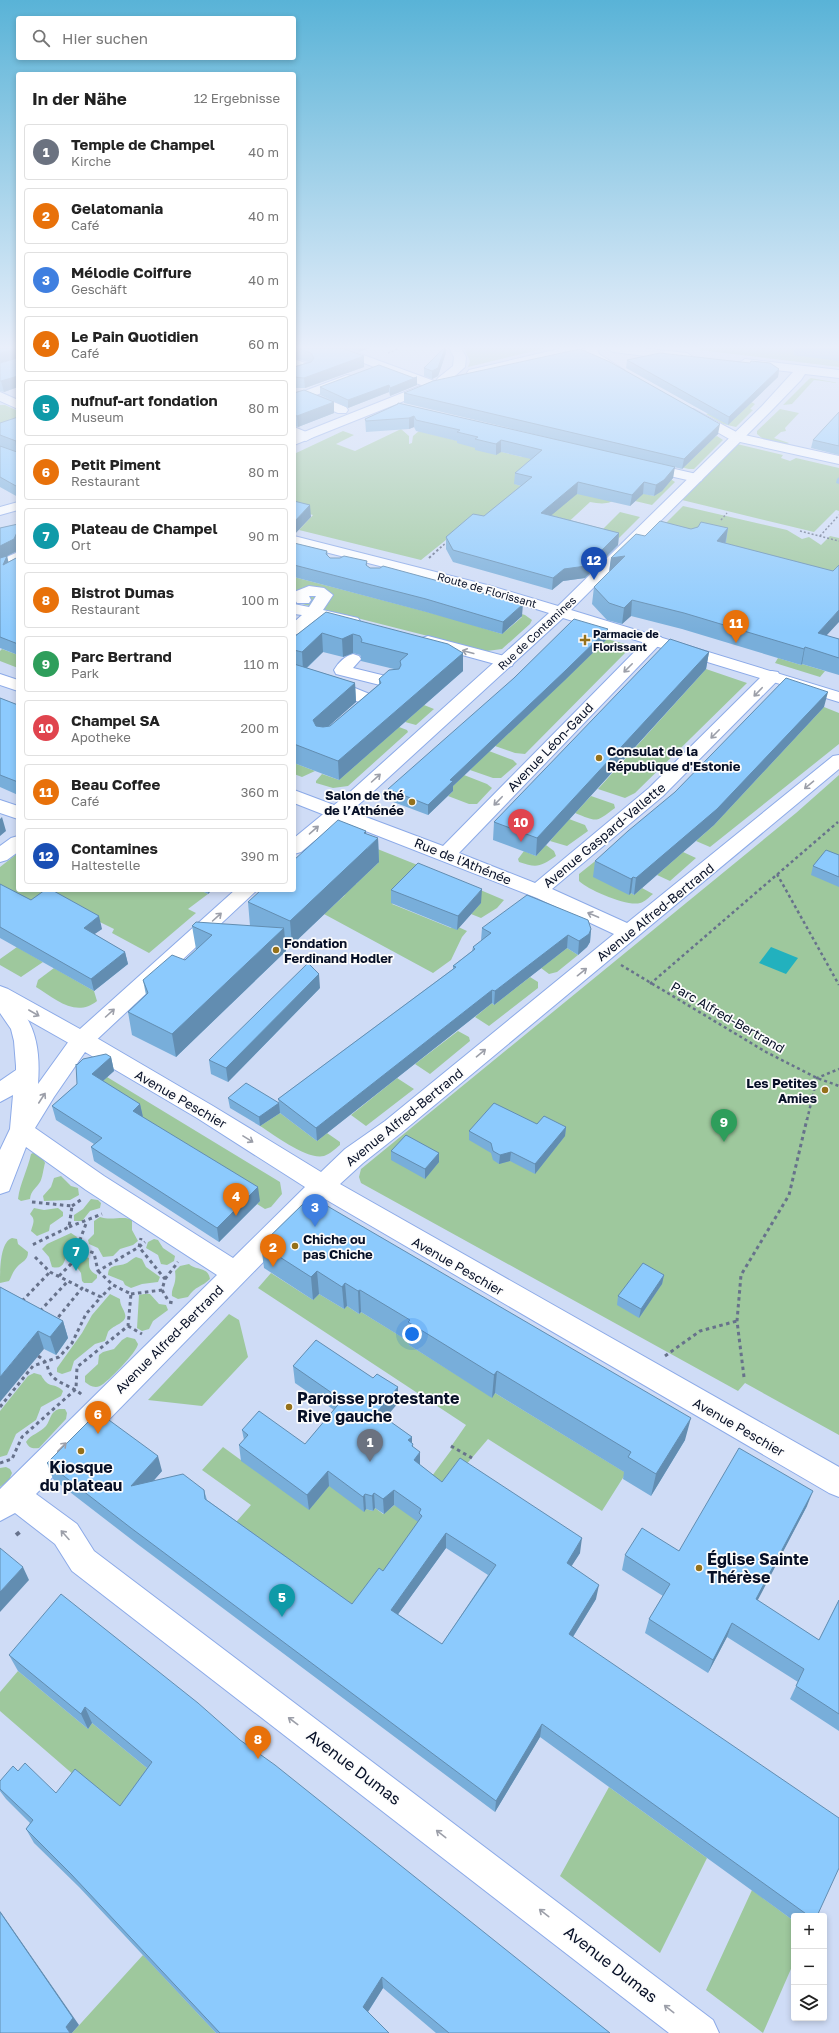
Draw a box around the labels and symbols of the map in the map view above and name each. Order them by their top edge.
pin: 12 [581,547,607,580]
street label: Route de Florissant [436,569,538,610]
street label: Rue de Contamines [495,593,578,672]
pin: 11 [723,610,749,643]
place label: Parmacie de Florissant [593,627,659,653]
marker: Parmacie de Florissant [580,635,590,645]
one-way arrow [462,648,475,655]
one-way arrow [623,663,633,673]
one-way arrow [753,687,762,697]
street label: Avenue Léon-Gaud [504,699,596,795]
one-way arrow [710,729,720,739]
place label: Consulat de la République d'Estonie [607,743,741,774]
marker: Consulat de la République d'Estonie [594,753,604,763]
one-way arrow [371,774,381,783]
street label: Avenue Gaspard-Vallette [540,779,668,891]
one-way arrow [804,780,814,789]
place label: Salon de thé de l’Athénée [324,787,404,818]
one-way arrow [493,796,503,806]
marker: Salon de thé de l’Athénée [407,797,417,807]
pin: 10 [508,809,534,842]
one-way arrow [309,825,320,834]
street label: Rue de l'Athénée [412,834,514,888]
street label: Avenue Alfred-Bertrand [593,860,717,964]
one-way arrow [588,911,600,919]
one-way arrow [212,912,222,921]
place label: Fondation Ferdinand Hodler [284,935,393,966]
marker: Fondation Ferdinand Hodler [271,945,281,955]
one-way arrow [577,967,587,976]
street label: Parc Alfred-Bertrand [668,978,788,1056]
one-way arrow [105,1008,115,1018]
one-way arrow [28,1010,40,1017]
one-way arrow [476,1049,486,1058]
street label: Avenue Alfred-Bertrand [342,1065,466,1169]
street label: Avenue Peschier [132,1066,230,1132]
place label: Les Petites Amies [746,1075,817,1106]
marker: Les Petites Amies [820,1085,830,1095]
one-way arrow [38,1093,46,1104]
pin: 9 [711,1109,737,1142]
one-way arrow [242,1135,254,1143]
pin: 4 [223,1183,249,1216]
pin: 3 [302,1194,328,1227]
place label: Chiche ou pas Chiche [303,1231,373,1262]
street label: Avenue Peschier [409,1233,507,1299]
pin: 2 [260,1234,286,1267]
pin: 7 [63,1238,89,1271]
marker: Chiche ou pas Chiche [290,1241,300,1251]
street label: Avenue Alfred-Bertrand [111,1281,227,1397]
your location [402,1324,422,1344]
place label: Paroisse protestante Rive gauche [297,1388,459,1426]
street label: Avenue Peschier [690,1394,788,1460]
pin: 6 [85,1401,111,1434]
marker: Paroisse protestante Rive gauche [284,1402,294,1412]
pin: 1 [357,1429,383,1462]
one-way arrow [57,1443,67,1452]
marker: Kiosque du plateau [76,1446,86,1456]
place label: Kiosque du plateau [40,1457,122,1495]
one-way arrow [61,1530,70,1540]
place label: Église Sainte Thérèse [707,1549,809,1587]
marker: Église Sainte Thérèse [694,1563,704,1573]
pin: 5 [269,1584,295,1617]
one-way arrow [287,1717,298,1725]
street label: Avenue Dumas [303,1725,405,1809]
pin: 8 [245,1726,271,1759]
one-way arrow [435,1829,446,1838]
one-way arrow [538,1909,549,1917]
street label: Avenue Dumas [560,1921,662,2007]
one-way arrow [664,2005,675,2013]

